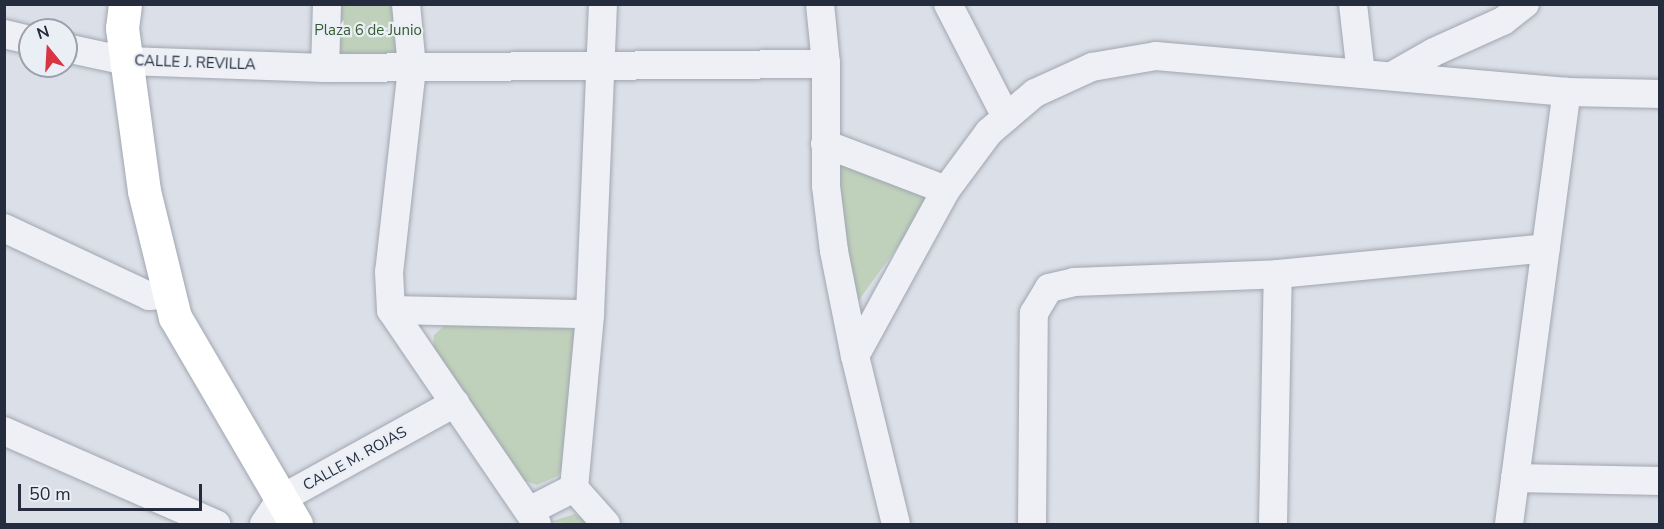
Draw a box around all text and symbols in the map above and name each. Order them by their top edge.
north arrow [18,18,78,78]
text: N [34,20,52,45]
park label: Plaza 6 de Junio [314,22,422,40]
street label: CALLE J. REVILLA [134,52,256,74]
street label: CALLE M. ROJAS [300,423,410,495]
scale bar [21,472,206,510]
text: 50 m [29,482,71,506]

